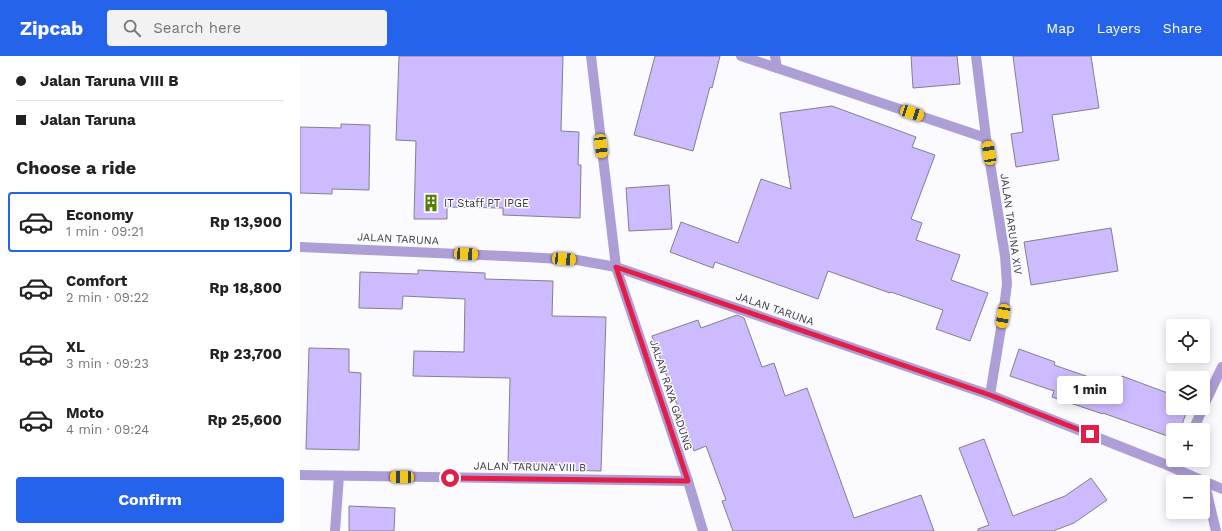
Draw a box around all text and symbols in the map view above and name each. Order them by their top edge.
search box [107,10,387,46]
text: Zipcab [20,17,83,40]
icon: search [121,17,143,39]
text: Search here [153,19,241,37]
text: Map [1046,20,1075,36]
text: Layers [1097,20,1141,36]
text: Share [1163,20,1202,36]
text: Jalan Taruna VIII B [40,72,179,90]
car [899,104,925,122]
text: Jalan Taruna [40,111,136,129]
car [594,133,608,159]
car [981,140,997,166]
text: Choose a ride [16,157,136,178]
street label: JALAN TARUNA XIV [997,173,1025,275]
building icon: IT Staff PT IPGE [421,193,441,213]
place label: IT Staff PT IPGE [444,197,529,210]
icon: car [18,204,54,240]
text: Economy [66,206,133,224]
text: Rp 13,900 [210,213,282,231]
text: 1 min · 09:21 [66,224,144,239]
street label: JALAN TARUNA [357,230,439,248]
car [454,247,478,261]
car [552,252,576,266]
icon: car [18,270,54,306]
text: Comfort [66,272,127,290]
text: Rp 18,800 [209,279,282,297]
text: 2 min · 09:22 [66,290,149,305]
street label: JALAN TARUNA [734,290,816,328]
car [995,303,1011,329]
map controls [1166,319,1210,519]
button: locate [1166,319,1210,363]
icon: car [18,336,54,372]
text: XL [66,338,85,356]
street label: JALAN RAYA GADUNG [647,338,695,452]
text: Rp 23,700 [209,345,282,363]
text: 3 min · 09:23 [66,356,149,371]
button: layers [1166,371,1210,415]
callout: 1 min [1057,376,1123,404]
text: 1 min [1073,382,1107,397]
icon: car [18,402,54,438]
text: Moto [66,404,104,422]
text: Rp 25,600 [207,411,282,429]
text: 4 min · 09:24 [66,422,149,437]
button: + [1166,423,1210,467]
route end [1081,425,1099,443]
street label: JALAN TARUNA VIII B [474,460,586,474]
route start [441,469,459,487]
car [390,471,414,483]
button: − [1166,475,1210,519]
button: Confirm [16,477,284,523]

